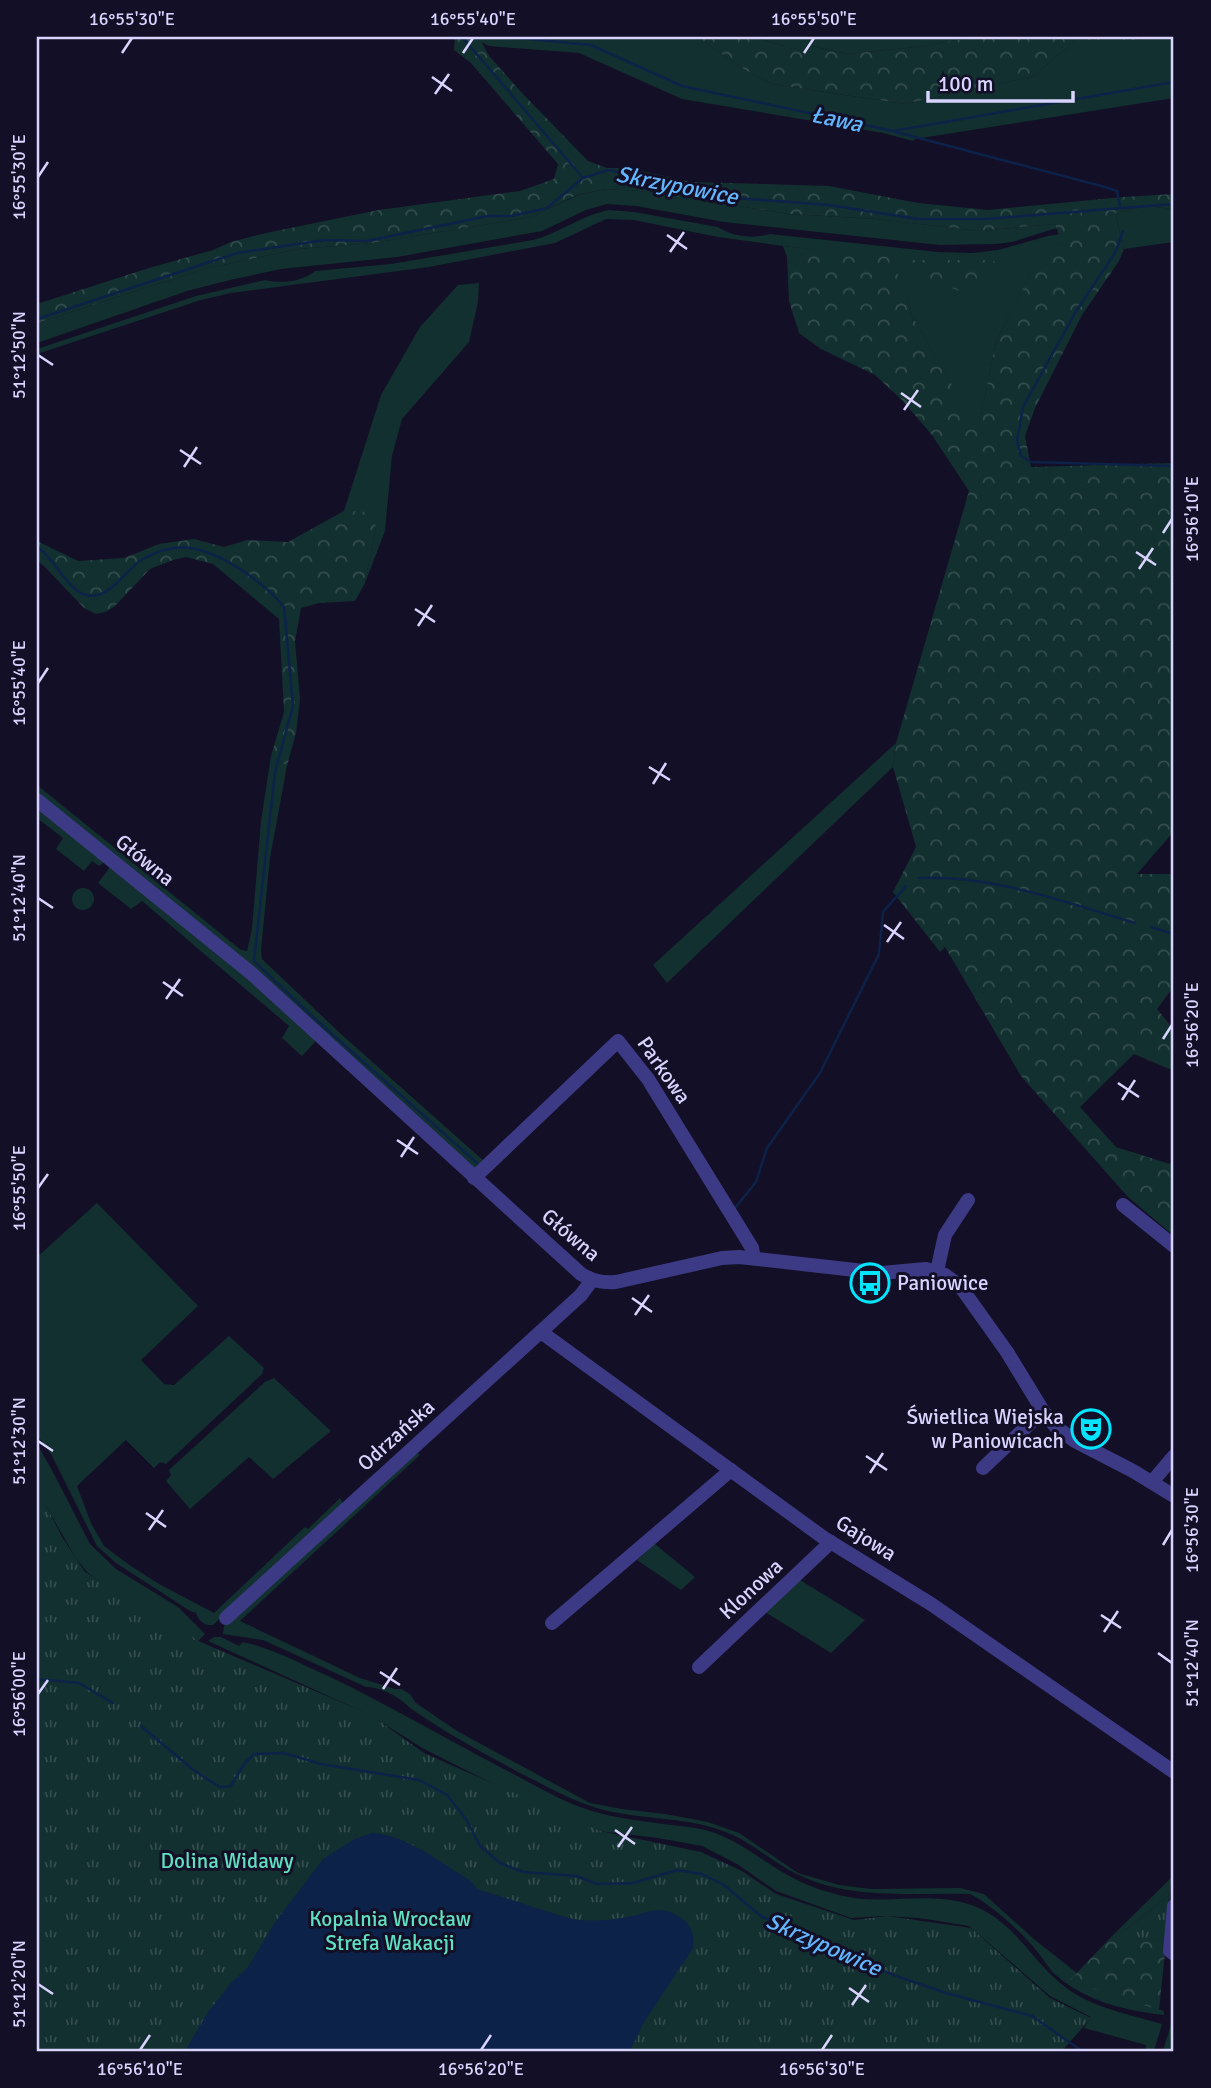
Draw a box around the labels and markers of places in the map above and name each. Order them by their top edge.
bus stop icon: Paniowice [849,1262,891,1304]
place label: Paniowice [897,1270,988,1296]
place label: Świetlica Wiejska w Paniowicach [907,1404,1064,1454]
theatre icon: Świetlica Wiejska w Paniowicach [1070,1408,1112,1450]

